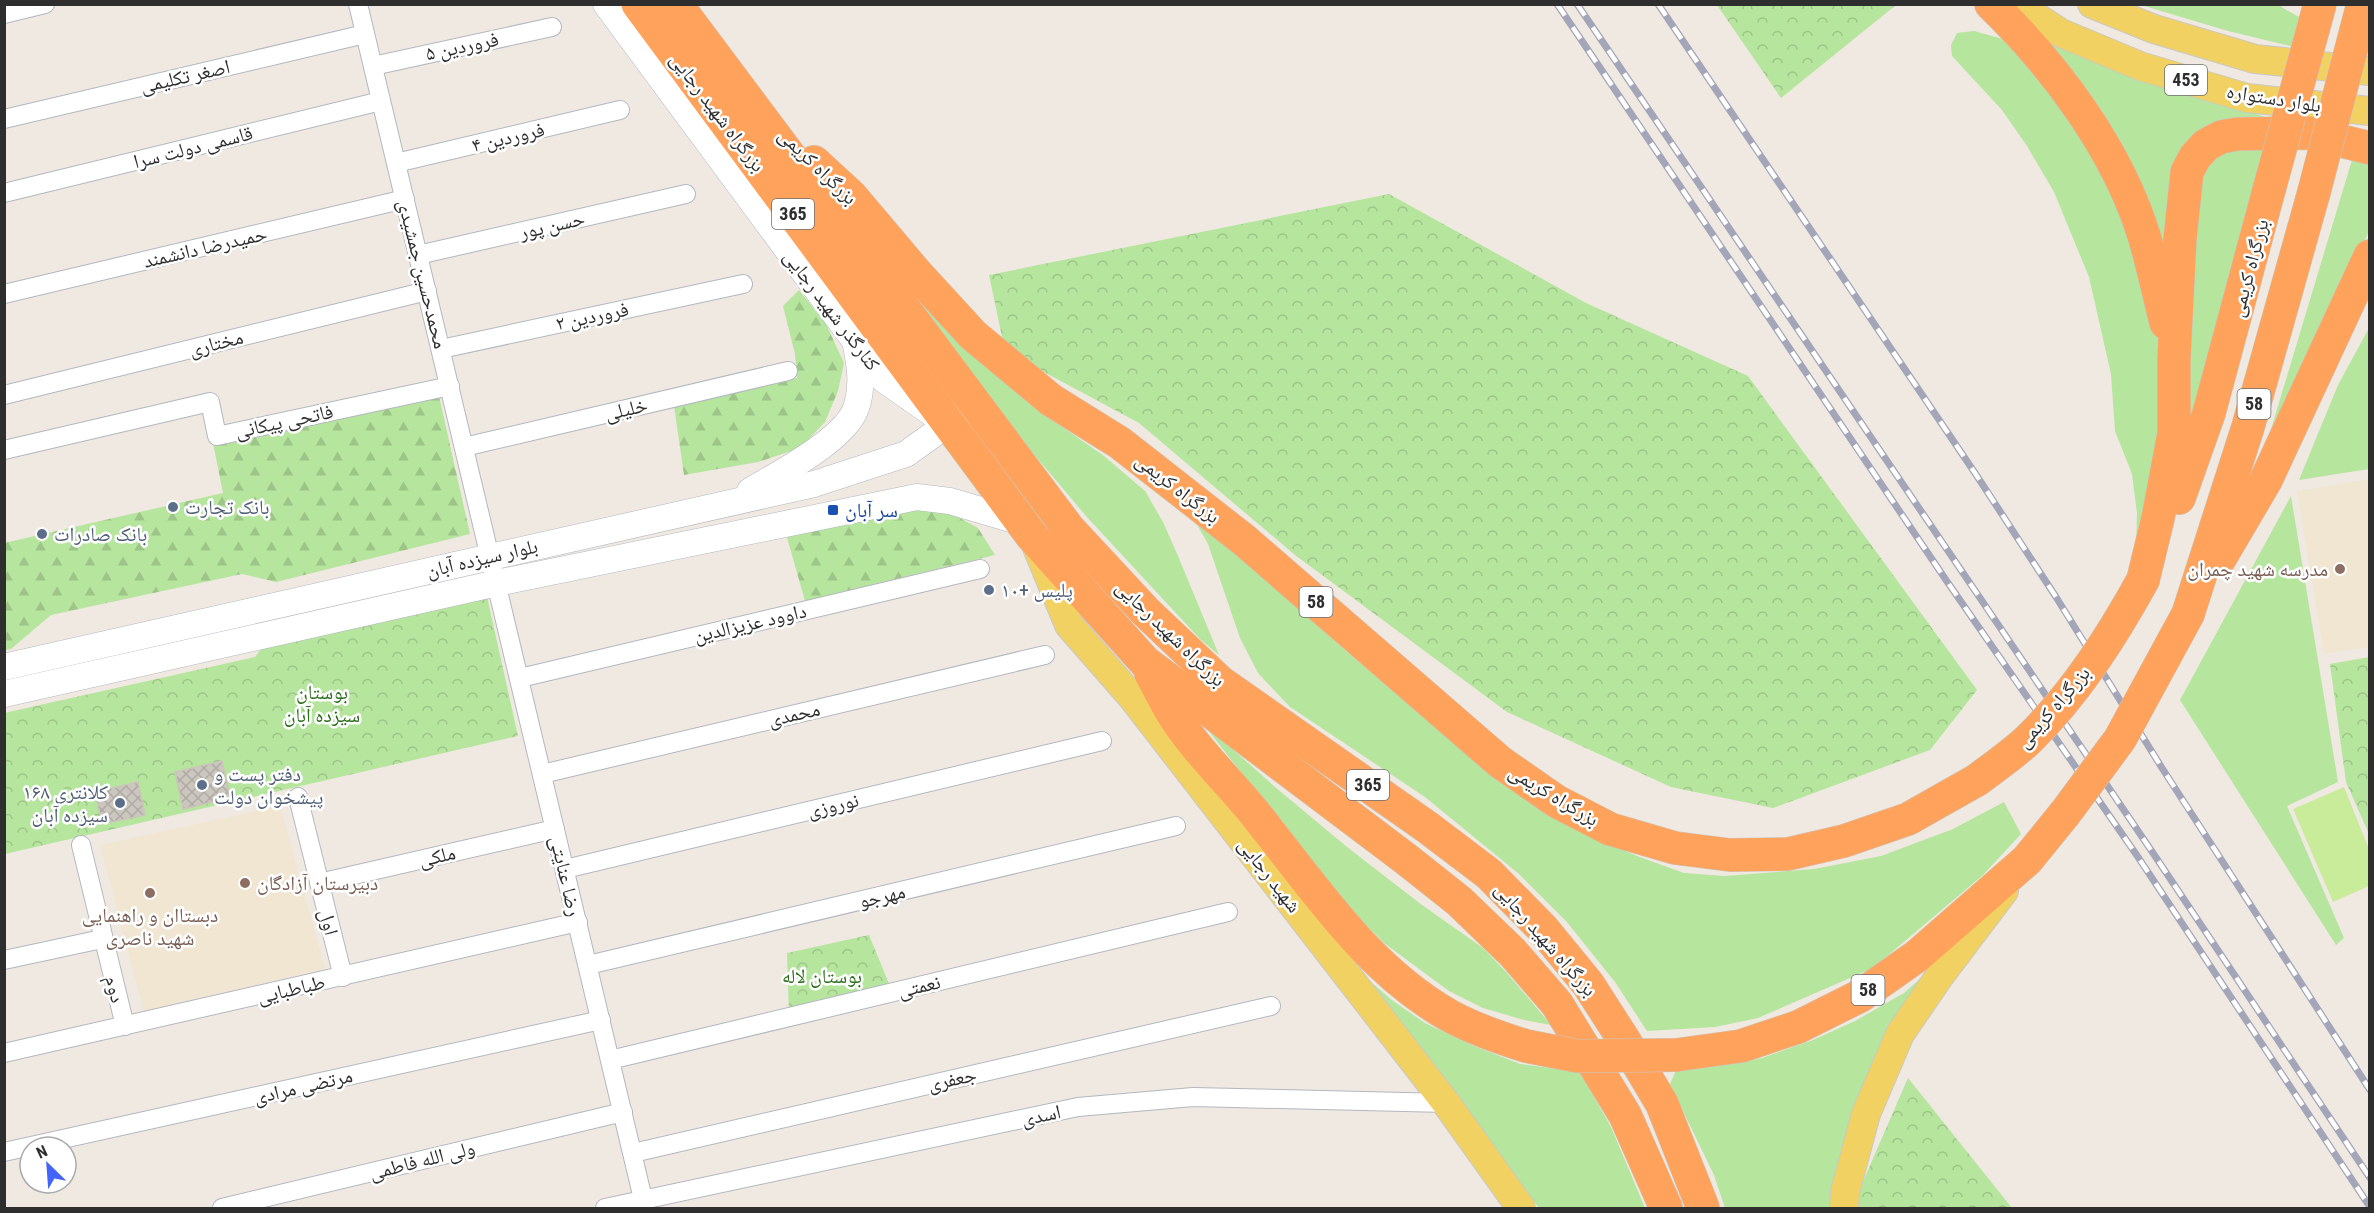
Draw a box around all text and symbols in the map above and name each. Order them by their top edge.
street label: فروردین ۵ [423,27,501,65]
street label: بزرگراه شهید رجایی [665,48,771,176]
street label: اصغر تکلیمی [138,54,232,98]
road number: 453 [2165,65,2207,95]
street label: بلوار دستواره [2225,79,2323,117]
street label: فروردین ۴ [469,117,547,157]
street label: قاسمی دولت سرا [131,121,255,173]
street label: بزرگراه کریمی [774,122,862,210]
street label: محمدحسین جمشیدی [393,197,453,351]
road number: 365 [772,199,814,229]
street label: حسن پور [516,206,587,245]
street label: بزرگراه کریمی [2224,216,2274,320]
street label: حمیدرضا دانشمند [141,221,269,273]
street label: کنارگذر شهید رجایی [779,245,885,375]
street label: فروردین ۲ [553,297,631,335]
street label: مختاری [187,325,245,361]
road number: 58 [2238,389,2270,419]
street label: خلیلی [602,392,650,426]
street label: فاتحی پیکانی [233,399,335,443]
street label: بزرگراه کریمی [1131,448,1225,528]
place label: بانک تجارت [185,495,270,519]
place label: سر آبان [845,498,898,522]
marker: بانک تجارت [166,500,180,514]
marker: سر آبان [826,503,840,517]
place label: بانک صادرات [54,522,147,546]
marker: بانک صادرات [35,527,49,541]
street label: بلوار سیزده آبان [424,534,540,582]
place label: مدرسه شهید چمران [2187,557,2328,581]
marker: مدرسه شهید چمران [2333,562,2347,576]
street label: بزرگراه شهید رجایی [1111,575,1231,691]
place label: پلیس +۱۰ [1001,578,1073,602]
marker: پلیس +۱۰ [982,583,996,597]
road number: 58 [1300,587,1332,617]
street label: داوود عزیزالدین [691,598,809,648]
street label: بزرگراه کریمی [2011,661,2095,753]
park label: بوستان سیزده آبان [284,680,360,727]
street label: محمدی [766,696,822,732]
street label: بزرگراه کریمی [1505,759,1603,831]
place label: دفتر پست و پیشخوان دولت [214,762,323,809]
road number: 365 [1347,770,1389,800]
marker: دفتر پست و پیشخوان دولت [195,778,209,792]
place label: کلانتری ۱۶۸ سیزده آبان [23,780,108,827]
street label: نوروزی [805,787,861,823]
marker: کلانتری ۱۶۸ سیزده آبان [113,796,127,810]
street label: رضا عنایتی [545,833,587,919]
street label: شهید رجایی [1233,833,1307,917]
street label: ملکی [416,840,458,872]
place label: دبیرستان آزادگان [257,871,378,895]
marker: دبیرستان آزادگان [238,876,252,890]
street label: بزرگراه شهید رجایی [1490,877,1602,1001]
street label: مهرجو [856,879,908,913]
marker: دبستاان و راهنمایی شهید ناصری [143,886,157,900]
place label: دبستاان و راهنمایی شهید ناصری [82,903,218,950]
street label: اول [314,906,344,938]
park label: بوستان لاله [782,964,862,988]
street label: نعمتی [895,969,943,1003]
street label: طباطبایی [255,970,327,1008]
street label: دوم [98,973,130,1006]
road number: 58 [1852,975,1884,1005]
street label: جعفری [925,1062,979,1096]
street label: مرتضی مرادی [251,1063,355,1109]
street label: اسدی [1019,1099,1063,1131]
north arrow [18,1135,78,1195]
street label: ولی الله فاطمی [367,1135,477,1185]
text: N [33,1141,50,1163]

